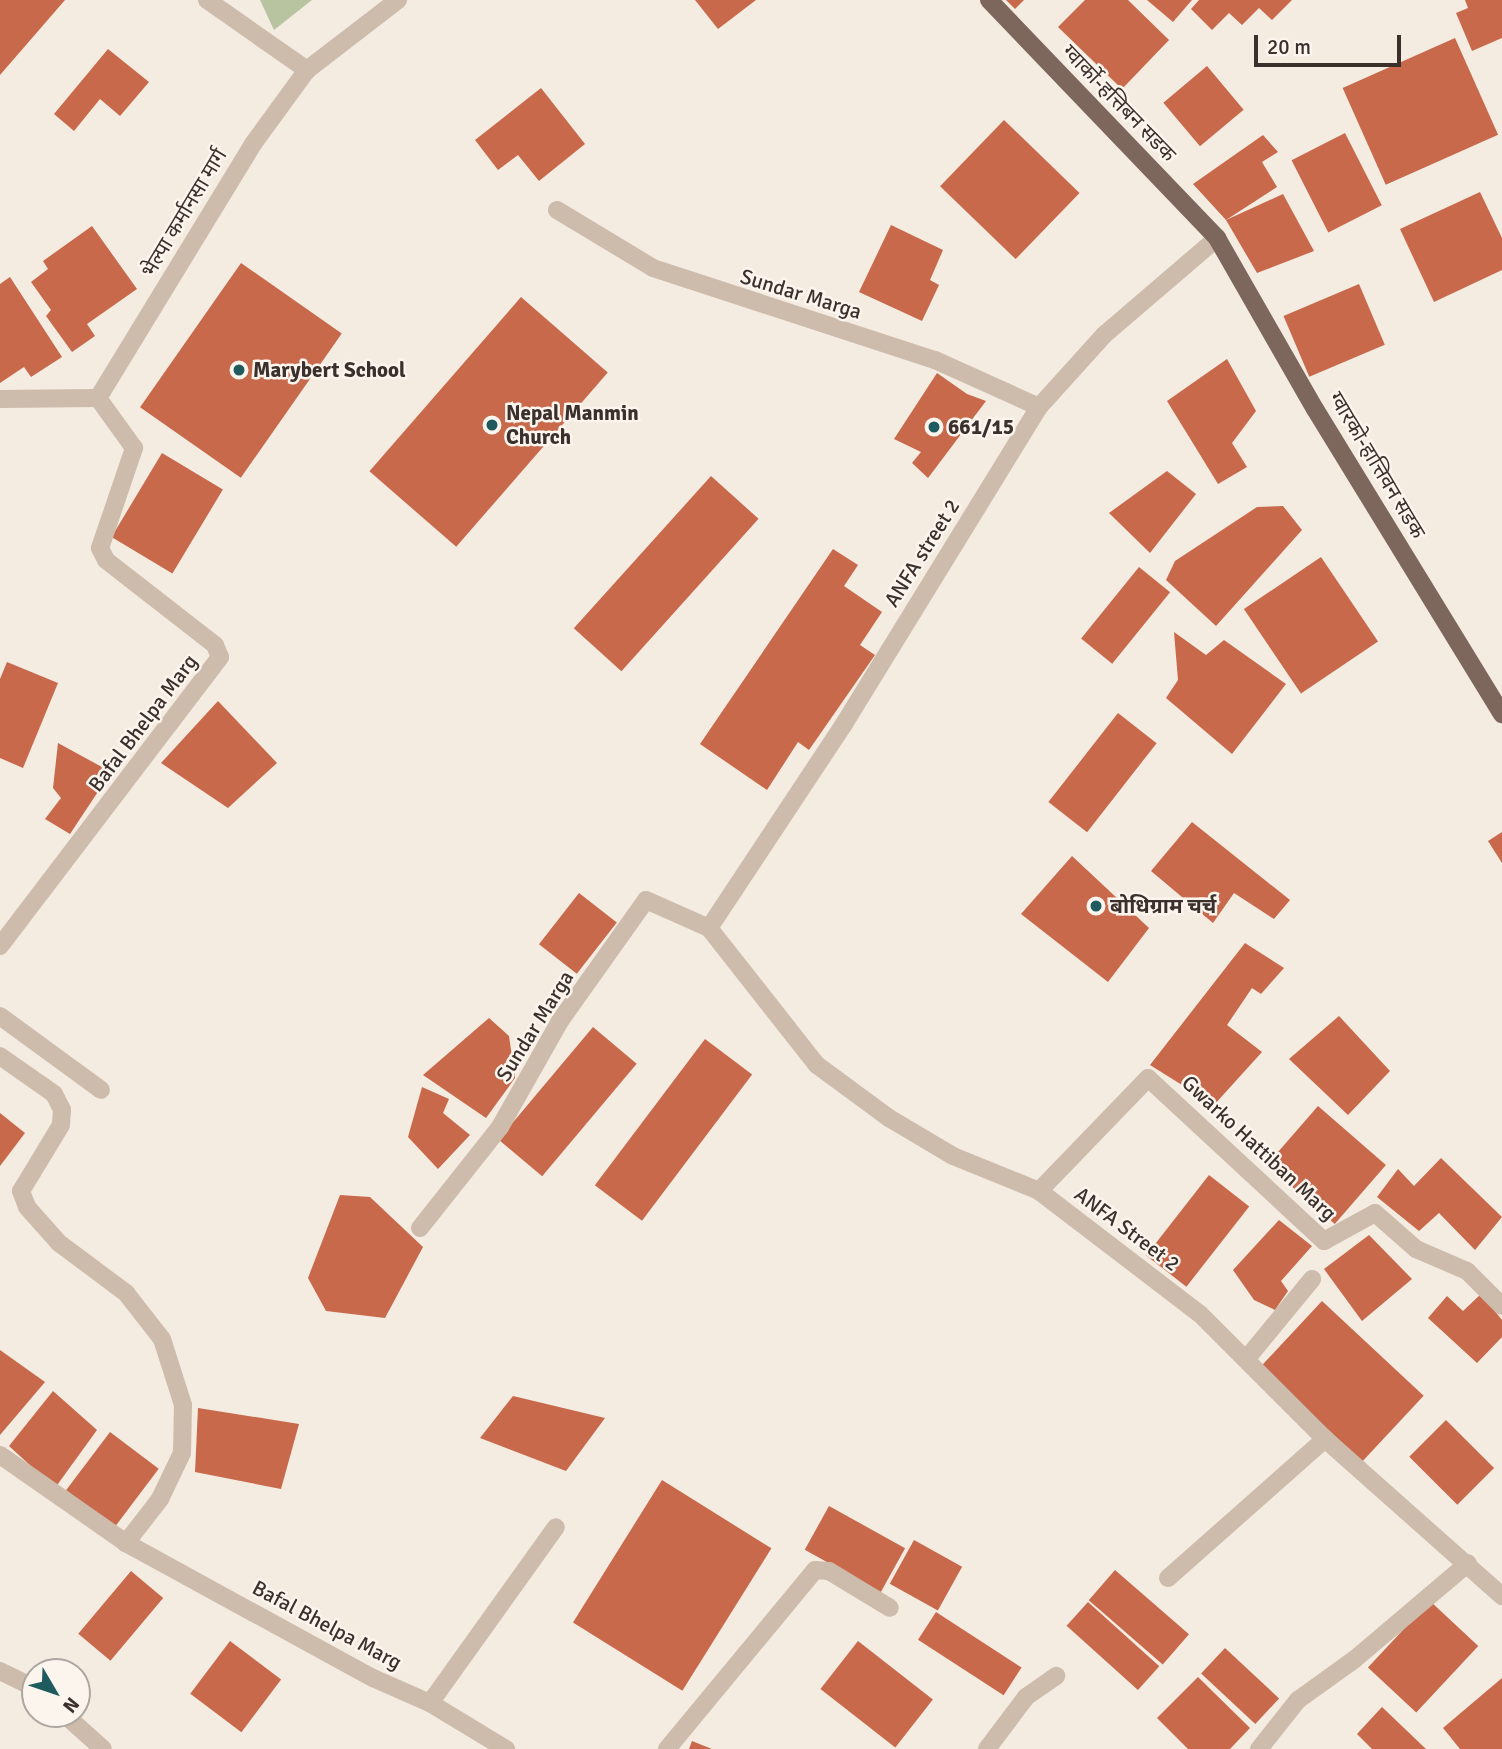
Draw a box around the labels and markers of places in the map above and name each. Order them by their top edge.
place label: Marybert School [253,357,406,383]
marker: Marybert School [231,362,247,378]
place label: Nepal Manmin Church [506,400,639,450]
place label: 661/15 [948,414,1014,440]
marker: Nepal Manmin Church [484,417,500,433]
marker: 661/15 [926,419,942,435]
place label: बोधिग्राम चर्च [1110,893,1216,919]
marker: बोधिग्राम चर्च [1088,898,1104,914]

